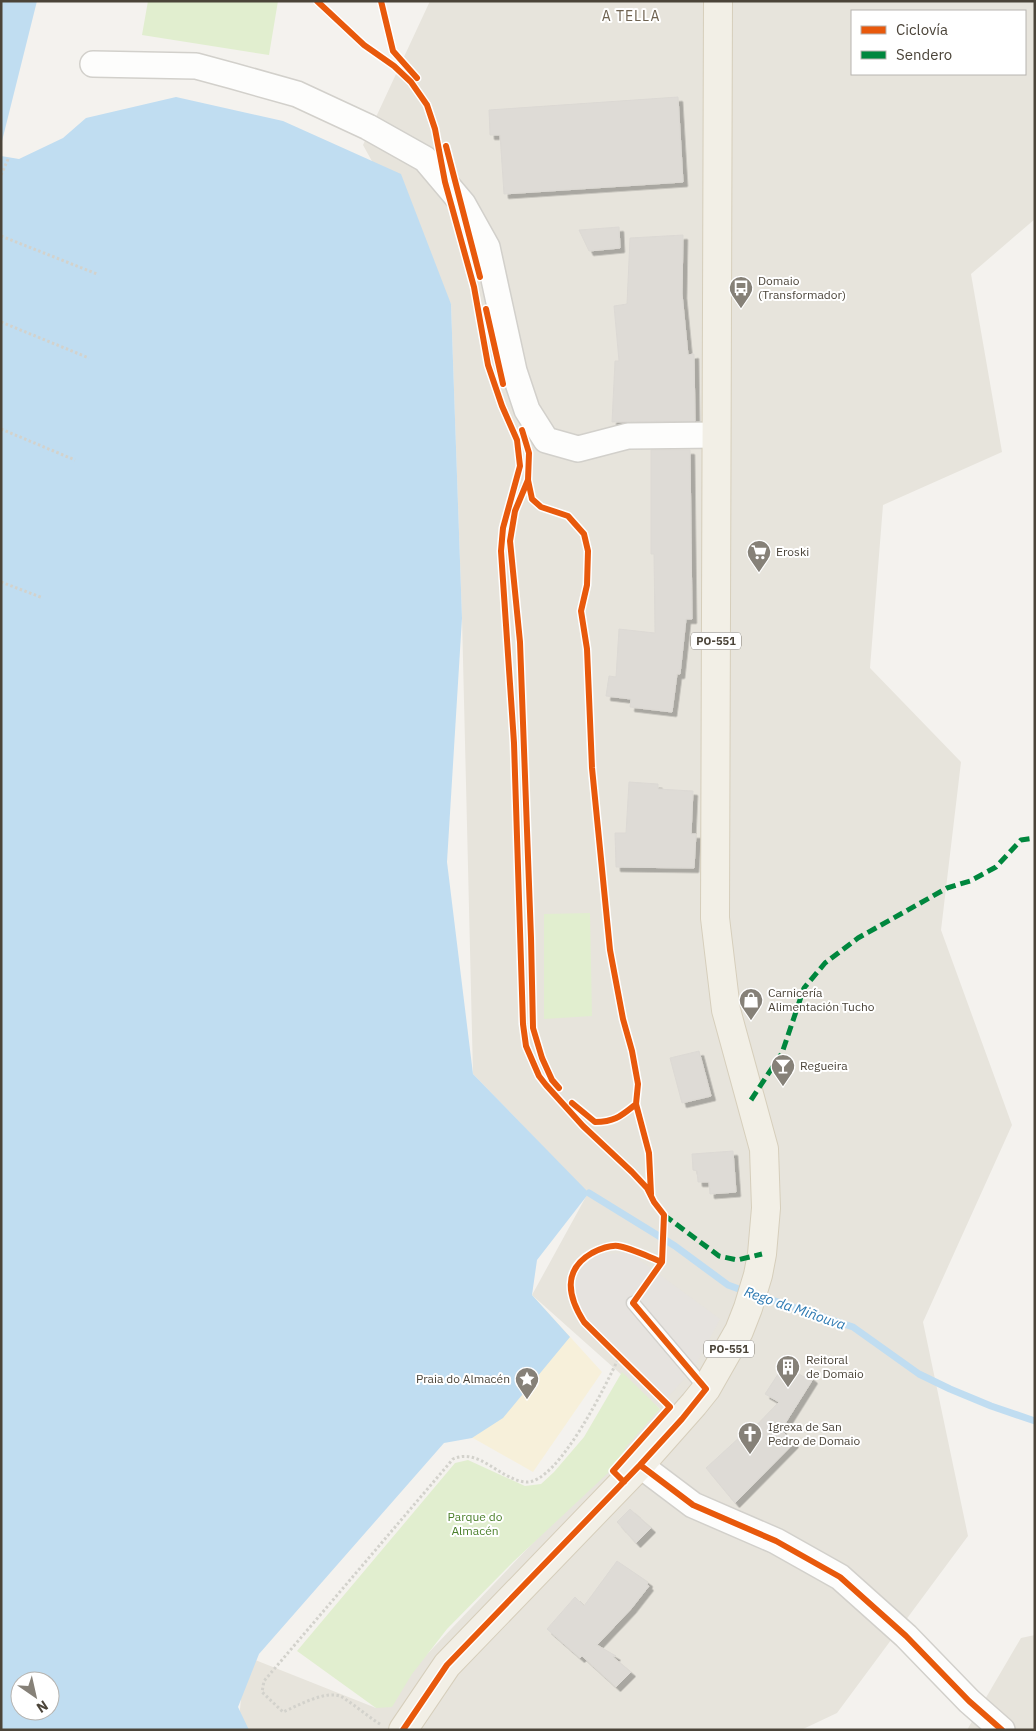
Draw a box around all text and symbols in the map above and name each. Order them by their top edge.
district label: A TELLA [602,7,660,25]
legend [851,10,1026,75]
text: Ciclovía [896,20,948,39]
text: Sendero [896,45,952,64]
place label: Domaio (Transformador) [758,273,846,302]
bus stop icon: Domaio (Transformador) [728,275,754,309]
supermarket icon: Eroski [746,539,772,573]
place label: Eroski [776,544,809,559]
road number: PO-551 [691,632,741,649]
place label: Carnicería Alimentación Tucho [768,985,875,1014]
shop icon: Carnicería Alimentación Tucho [738,987,764,1021]
bar icon: Regueira [770,1053,796,1087]
place label: Regueira [800,1058,848,1073]
water label: Rego da Miñouva [742,1282,848,1334]
road number: PO-551 [704,1340,754,1358]
place label: Reitoral de Domaio [806,1352,864,1381]
building icon: Reitoral de Domaio [775,1354,801,1388]
place icon: Praia do Almacén [514,1366,540,1400]
place label: Praia do Almacén [416,1371,510,1386]
place label: Igrexa de San Pedro de Domaio [768,1419,861,1448]
church icon: Igrexa de San Pedro de Domaio [737,1421,763,1455]
park label: Parque do Almacén [448,1509,503,1538]
north arrow [10,1671,60,1721]
text: N [33,1696,52,1717]

